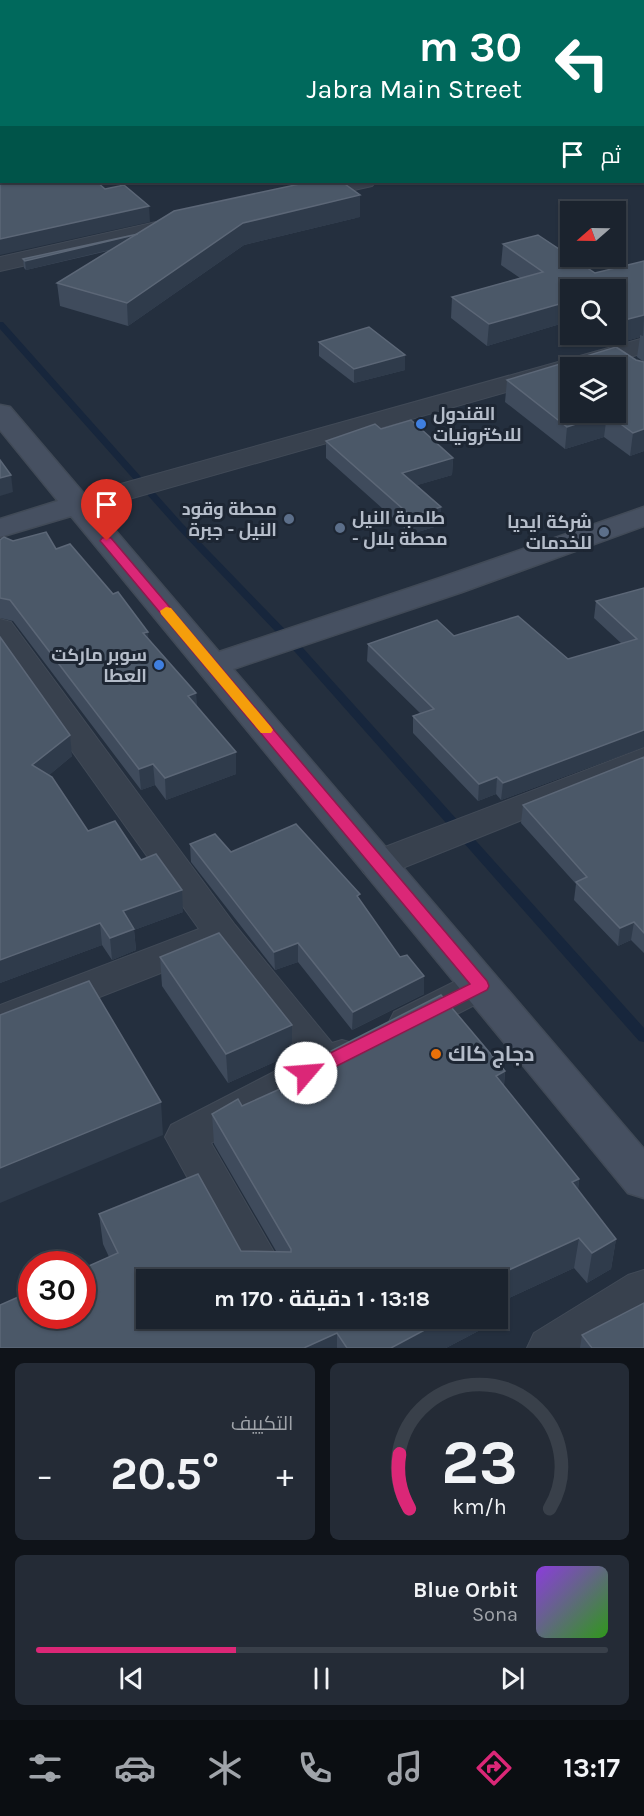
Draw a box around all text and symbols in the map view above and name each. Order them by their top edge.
text: 30 m [419,22,522,72]
icon: left [543,24,621,102]
text: Jabra Main Street [307,73,522,105]
icon: arrive [556,138,589,171]
text: ثم [601,143,621,169]
north arrow [560,201,626,267]
map controls [560,201,626,423]
button: search [560,279,626,345]
button: layers [560,357,626,423]
place label: القندول للاكترونيات [433,403,521,446]
marker: القندول للاكترونيات [414,417,428,431]
pin [81,479,132,541]
icon: arrive [90,488,123,521]
place label: محطة وقود النيل - جبرة [182,498,277,541]
place label: طلمبة النيل - محطة بلال [352,507,448,550]
place label: شركة ايديا للخدمات [507,511,592,554]
marker: محطة وقود النيل - جبرة [282,512,296,526]
marker: طلمبة النيل - محطة بلال [333,521,347,535]
marker: شركة ايديا للخدمات [597,525,611,539]
place label: سوبر ماركت العطا [51,644,147,687]
marker: سوبر ماركت العطا [152,658,166,672]
position arrow [274,1041,338,1105]
place label: دجاج كاك [448,1042,535,1068]
marker: دجاج كاك [429,1047,443,1061]
speed limit sign: 30 [18,1251,96,1329]
text: 13:18 · 1 دقيقة · 170 m [214,1286,430,1312]
text: التكييف [231,1412,294,1435]
text: 23 [441,1426,518,1499]
text: 20.5° [110,1448,219,1500]
text: − [36,1456,53,1494]
text: + [276,1456,293,1494]
text: km/h [452,1494,506,1519]
text: Blue Orbit [413,1577,518,1603]
text: Sona [472,1603,518,1626]
icon: previous [115,1662,148,1695]
icon: pause [305,1662,338,1695]
icon: next [496,1662,529,1695]
icon: filters [24,1747,66,1789]
icon: car [114,1747,156,1789]
icon: climate [204,1747,246,1789]
icon: phone [294,1747,336,1789]
icon: music [384,1747,426,1789]
icon: directions [473,1747,515,1789]
text: 13:17 [563,1752,620,1784]

